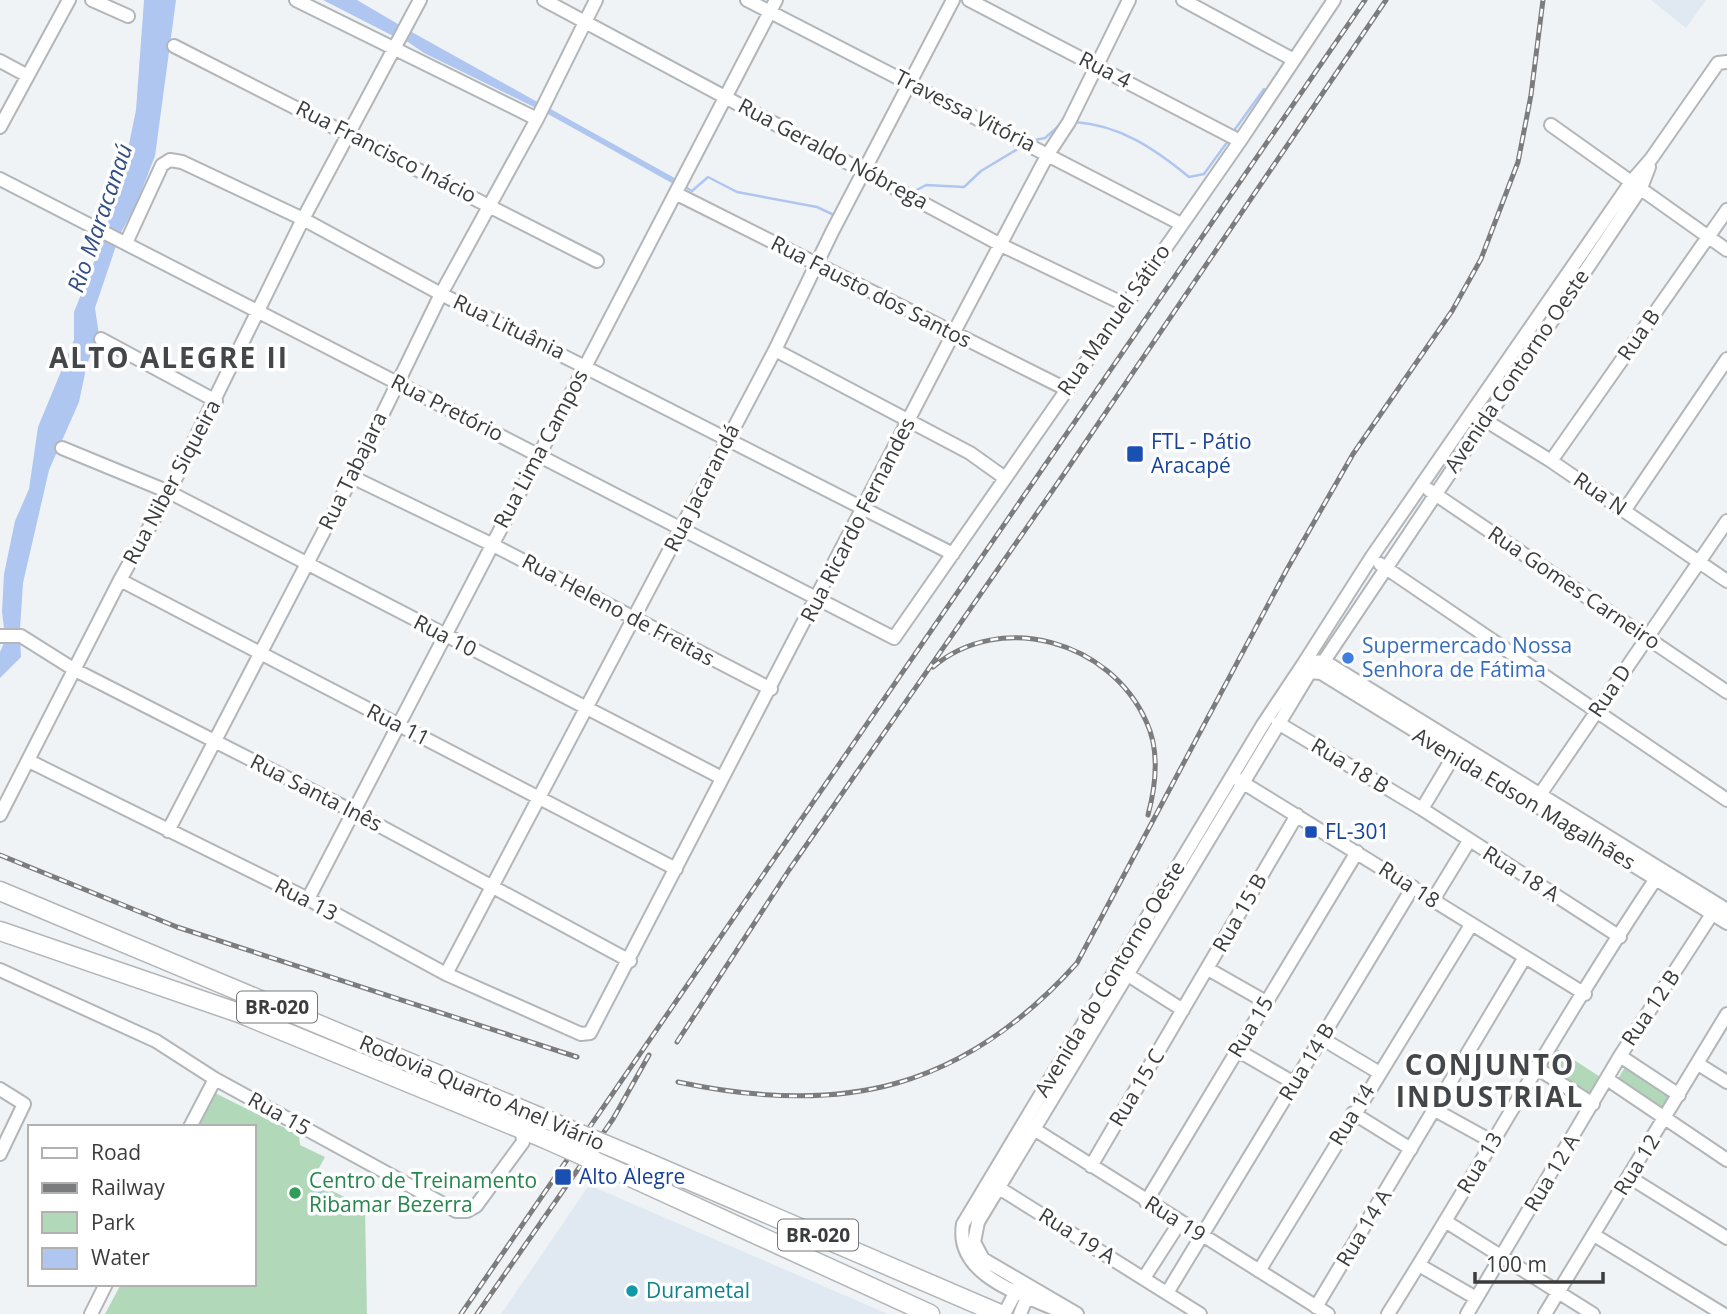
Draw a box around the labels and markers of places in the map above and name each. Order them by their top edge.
place label: FTL - Pátio Aracapé [1151,427,1252,479]
marker: FTL - Pátio Aracapé [1125,444,1145,464]
place label: Supermercado Nossa Senhora de Fátima [1362,631,1572,683]
marker: Supermercado Nossa Senhora de Fátima [1340,650,1356,666]
place label: FL-301 [1325,817,1390,845]
marker: FL-301 [1303,824,1319,840]
place label: Alto Alegre [579,1162,685,1190]
place label: Centro de Treinamento Ribamar Bezerra [309,1166,537,1218]
marker: Alto Alegre [553,1167,573,1187]
marker: Centro de Treinamento Ribamar Bezerra [287,1185,303,1201]
place label: Durametal [646,1276,750,1304]
marker: Durametal [624,1283,640,1299]

